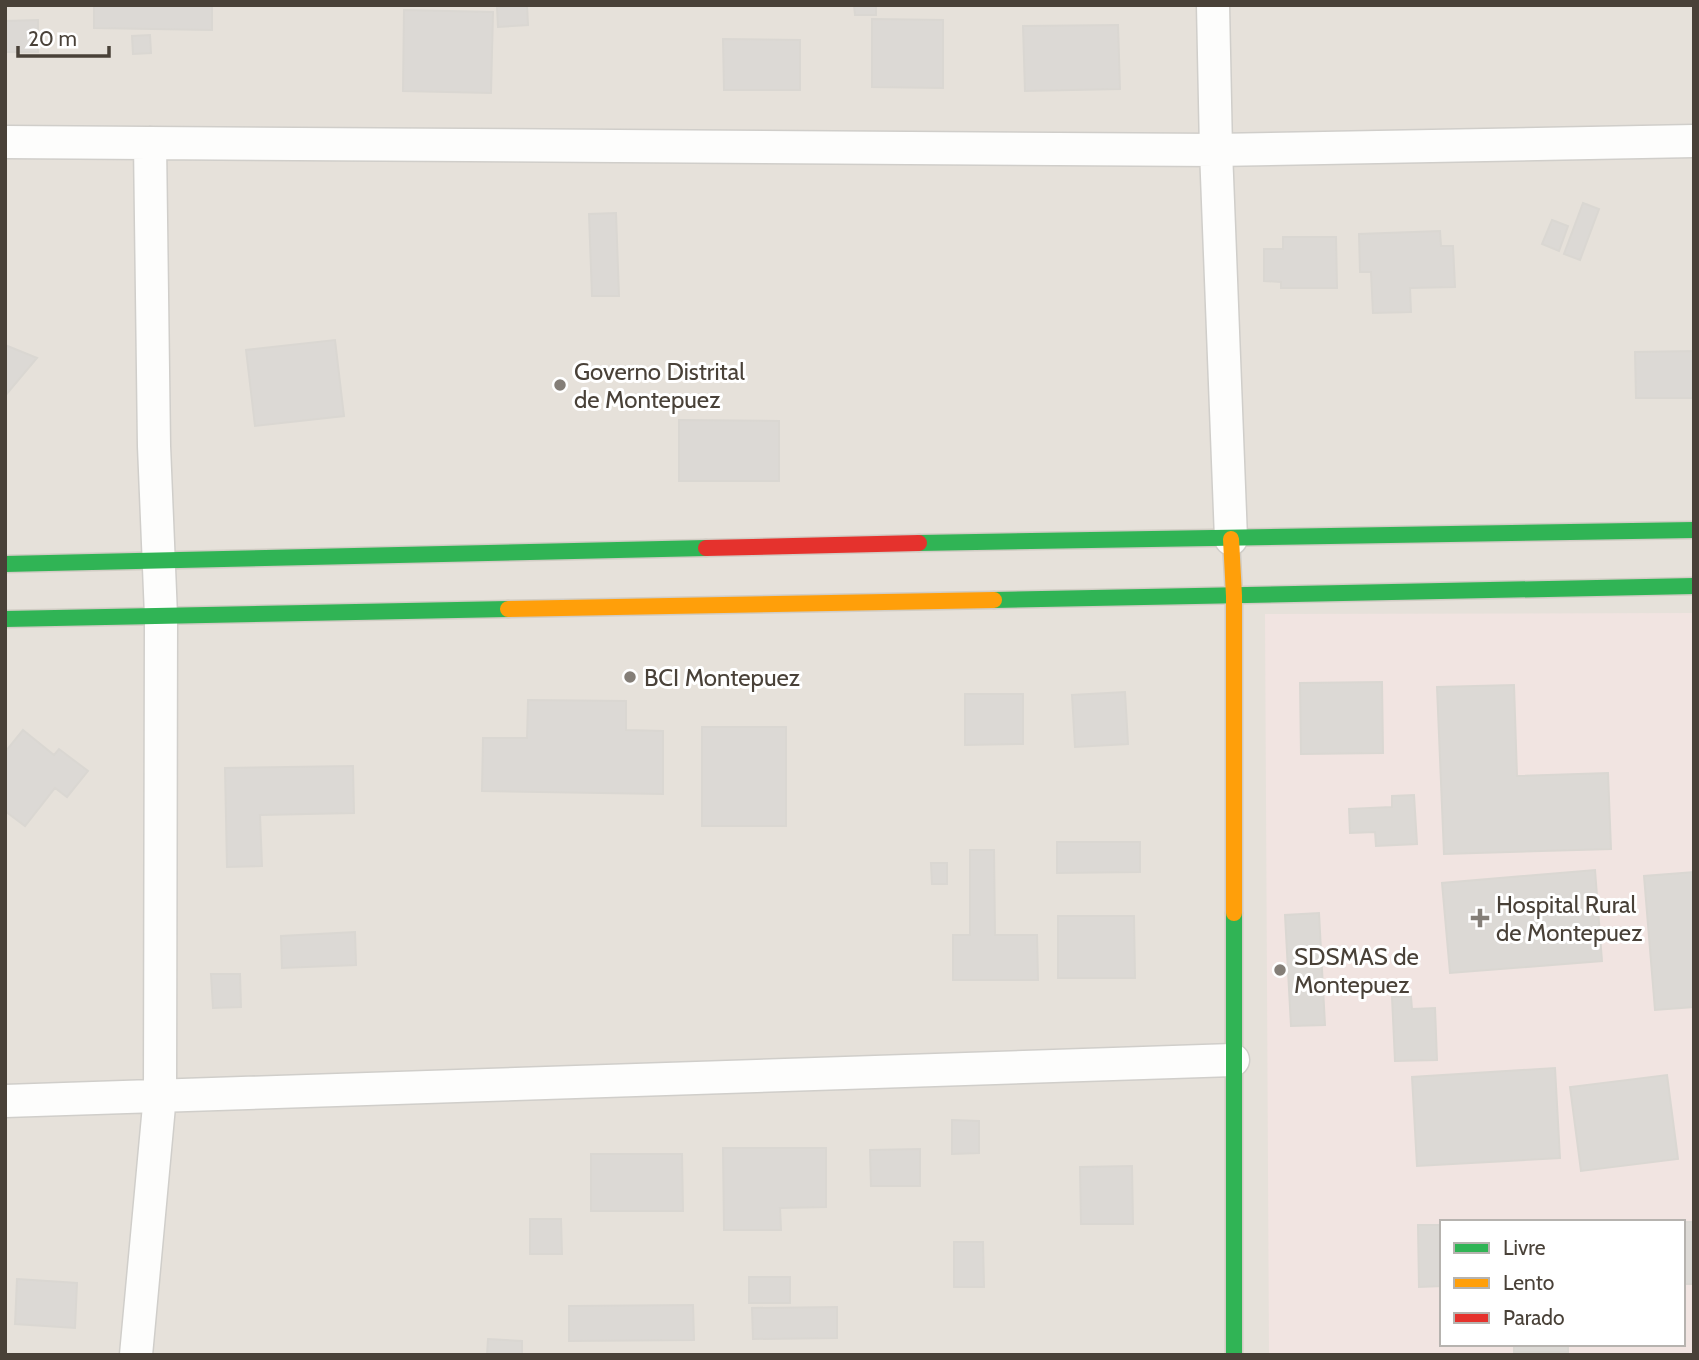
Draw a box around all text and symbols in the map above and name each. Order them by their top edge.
scale bar [18,14,108,58]
text: 20 m [28,26,77,51]
place label: Governo Distrital de Montepuez [574,357,745,414]
marker: Governo Distrital de Montepuez [552,377,568,393]
place label: BCI Montepuez [644,663,800,692]
marker: BCI Montepuez [622,669,638,685]
place label: Hospital Rural de Montepuez [1496,890,1642,947]
marker: Hospital Rural de Montepuez [1470,908,1490,928]
place label: SDSMAS de Montepuez [1294,942,1419,999]
marker: SDSMAS de Montepuez [1272,962,1288,978]
legend [1440,1220,1685,1346]
text: Livre [1503,1235,1546,1260]
text: Lento [1503,1270,1554,1295]
text: Parado [1503,1305,1565,1330]

